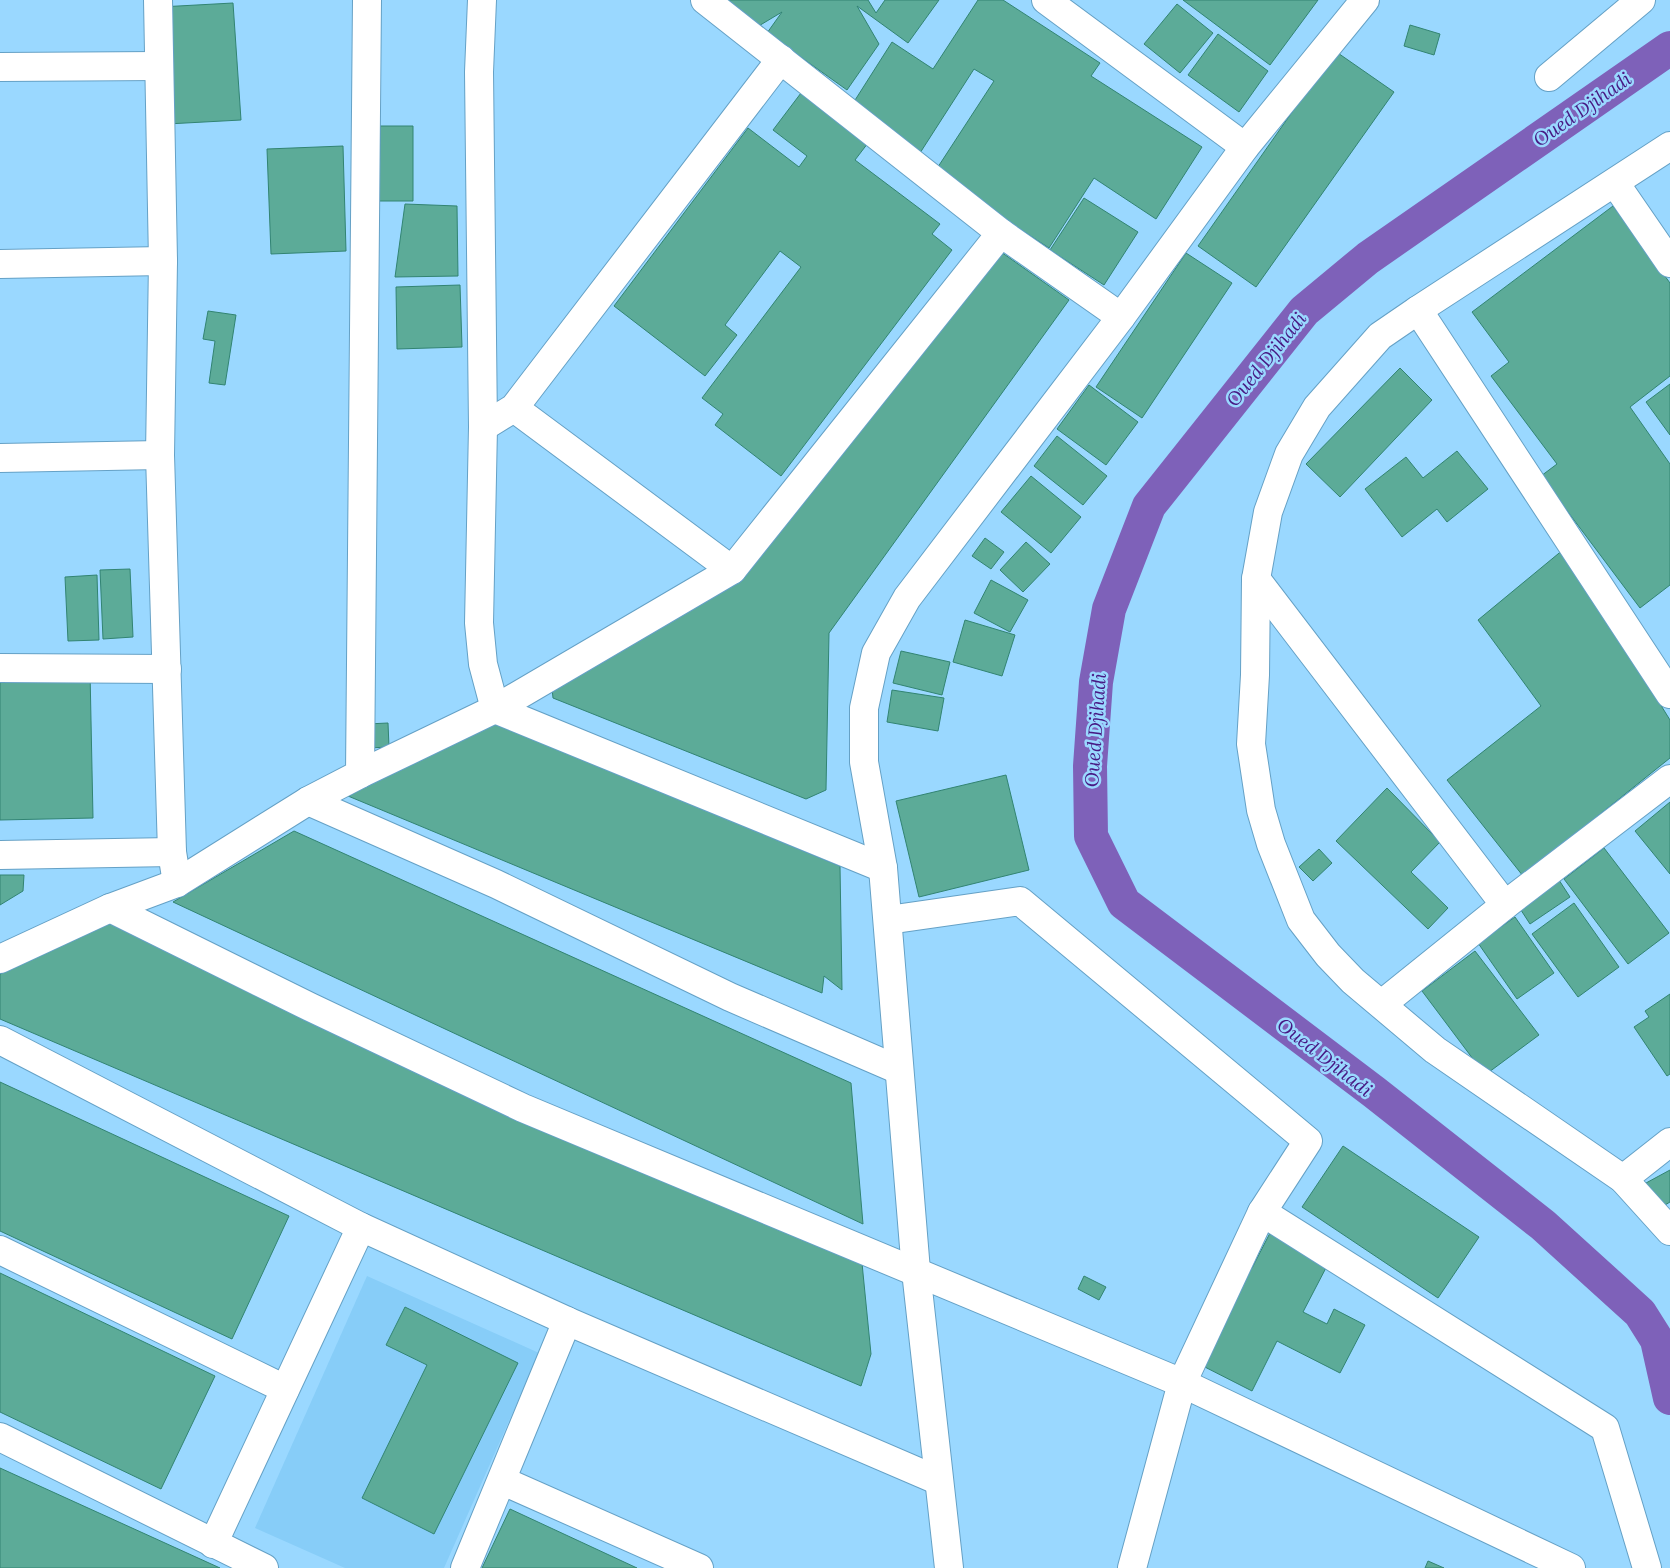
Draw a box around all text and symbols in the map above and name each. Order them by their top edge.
water label: Oued Djihadi [1528,66,1636,152]
water label: Oued Djihadi [1221,307,1311,411]
water label: Oued Djihadi [1079,672,1111,788]
water label: Oued Djihadi [1273,1012,1377,1102]

